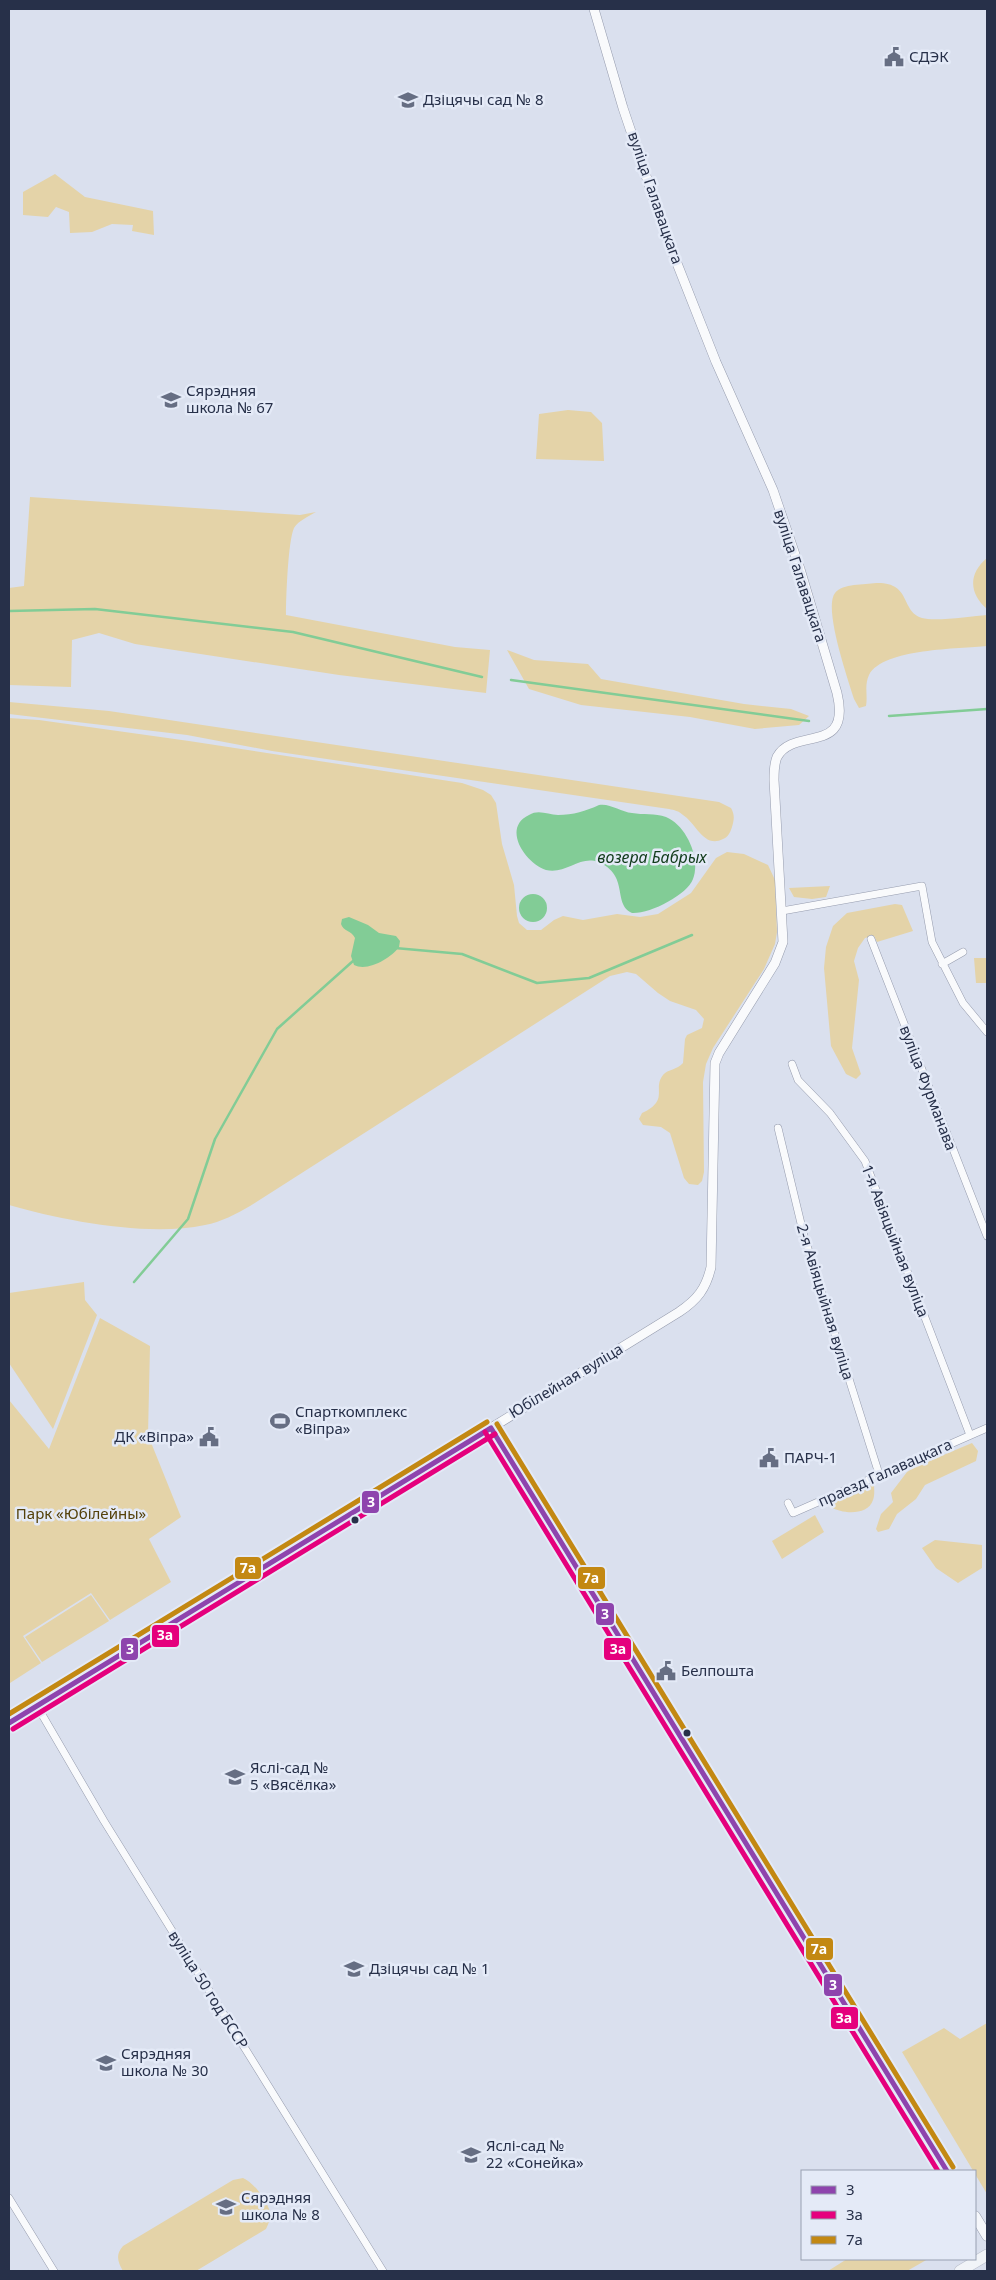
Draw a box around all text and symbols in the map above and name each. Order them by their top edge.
public building icon: СДЭК [883,46,905,68]
place label: СДЭК [909,46,949,66]
school or university icon: Дзіцячы сад № 8 [397,89,419,111]
place label: Дзіцячы сад № 8 [423,89,544,109]
street label: вуліца Галавацкага [624,129,688,267]
place label: Сярэдняя школа № 67 [186,380,273,417]
school or university icon: Сярэдняя школа № 67 [160,389,182,411]
street label: вуліца Галавацкага [770,507,832,645]
water label: возера Бабрых [597,846,707,868]
street label: вуліца Фурманава [896,1022,962,1153]
street label: 1-я Авіяцыйная вуліца [858,1161,934,1320]
street label: 2-я Авіяцыйная вуліца [793,1221,859,1382]
street label: Юбілейная вуліца [505,1338,626,1422]
place label: Спарткомплекс «Віпра» [295,1401,407,1438]
sports icon: Спарткомплекс «Віпра» [269,1410,291,1432]
place label: ДК «Віпра» [114,1426,194,1446]
public building icon: ДК «Віпра» [198,1426,220,1448]
street label: праезд Галавацкага [814,1434,955,1511]
public building icon: ПАРЧ-1 [758,1447,780,1469]
place label: ПАРЧ-1 [784,1447,837,1467]
line badge: 3 [361,1490,380,1514]
text: 3 [367,1492,375,1511]
park label: Парк «Юбілейны» [16,1503,147,1523]
unlabelled marker [350,1515,360,1525]
line badge: 7а [234,1556,262,1580]
text: 7а [240,1558,256,1577]
line badge: 7а [577,1566,606,1590]
text: 7а [583,1568,599,1587]
line badge: 3 [595,1602,615,1626]
text: 3 [601,1604,609,1623]
line badge: 3а [151,1624,180,1648]
text: 3а [157,1625,173,1644]
line badge: 3 [120,1637,139,1661]
line badge: 3а [603,1637,632,1661]
text: 3 [126,1639,134,1658]
text: 3а [610,1639,626,1658]
public building icon: Белпошта [655,1660,677,1682]
place label: Белпошта [681,1660,754,1680]
unlabelled marker [682,1728,692,1738]
place label: Яслі-сад № 5 «Вясёлка» [250,1757,337,1794]
school or university icon: Яслі-сад № 5 «Вясёлка» [224,1766,246,1788]
street label: вуліца 50 год БССР [164,1927,253,2052]
line badge: 7а [805,1937,834,1961]
text: 7а [811,1939,827,1958]
school or university icon: Дзіцячы сад № 1 [343,1958,365,1980]
place label: Дзіцячы сад № 1 [369,1958,490,1978]
line badge: 3 [823,1973,843,1997]
text: 3 [829,1975,837,1994]
line badge: 3а [830,2006,859,2030]
text: 3а [836,2008,852,2027]
place label: Сярэдняя школа № 30 [121,2043,208,2080]
school or university icon: Сярэдняя школа № 30 [95,2052,117,2074]
place label: Яслі-сад № 22 «Сонейка» [486,2135,584,2172]
school or university icon: Яслі-сад № 22 «Сонейка» [460,2144,482,2166]
legend [801,2170,976,2260]
text: 3 [846,2179,855,2199]
place label: Сярэдняя школа № 8 [241,2187,320,2224]
school or university icon: Сярэдняя школа № 8 [215,2196,237,2218]
text: 3а [846,2204,863,2224]
text: 7а [846,2229,863,2249]

